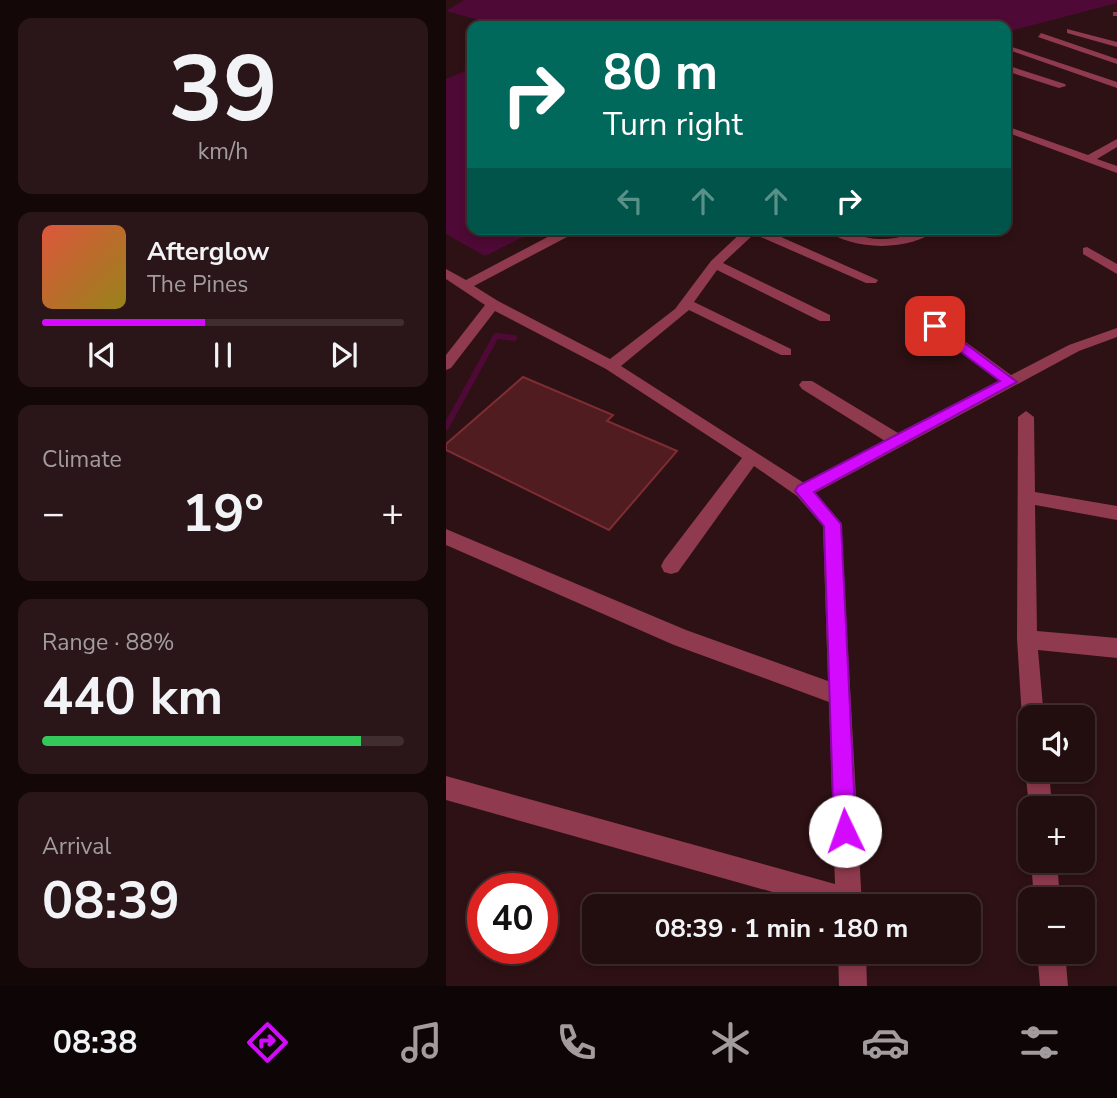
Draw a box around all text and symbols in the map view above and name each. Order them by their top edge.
text: 39 [168,28,278,152]
text: 80 m [603,39,718,106]
icon: right [488,49,579,140]
text: Turn right [603,103,743,146]
text: km/h [198,136,248,167]
icon: left [611,182,649,220]
icon: ahead [684,182,722,220]
icon: ahead [757,182,795,220]
icon: right [830,182,868,220]
text: Afterglow [147,234,270,269]
text: The Pines [147,269,248,300]
pin [905,296,965,356]
icon: arrive [916,307,954,345]
icon: previous [83,336,121,374]
icon: pause [204,336,242,374]
icon: next [325,336,363,374]
text: Climate [42,444,122,475]
text: 19° [182,478,264,549]
text: − [42,488,65,539]
text: + [381,488,404,539]
text: Range · 88% [42,627,174,658]
text: 440 km [42,661,223,732]
map controls [1018,705,1095,964]
button: sound [1018,705,1095,782]
position arrow [808,794,882,868]
button: + [1018,796,1095,873]
text: Arrival [42,831,111,862]
text: 08:39 [42,865,180,936]
speed limit sign: 40 [467,873,558,964]
button: − [1018,887,1095,964]
text: 08:39 · 1 min · 180 m [655,911,908,946]
icon: directions [243,1018,292,1067]
icon: music [397,1018,446,1067]
icon: phone [552,1018,601,1067]
icon: climate [706,1018,755,1067]
icon: car [861,1018,910,1067]
icon: filters [1015,1018,1064,1067]
text: 08:38 [53,1021,137,1064]

